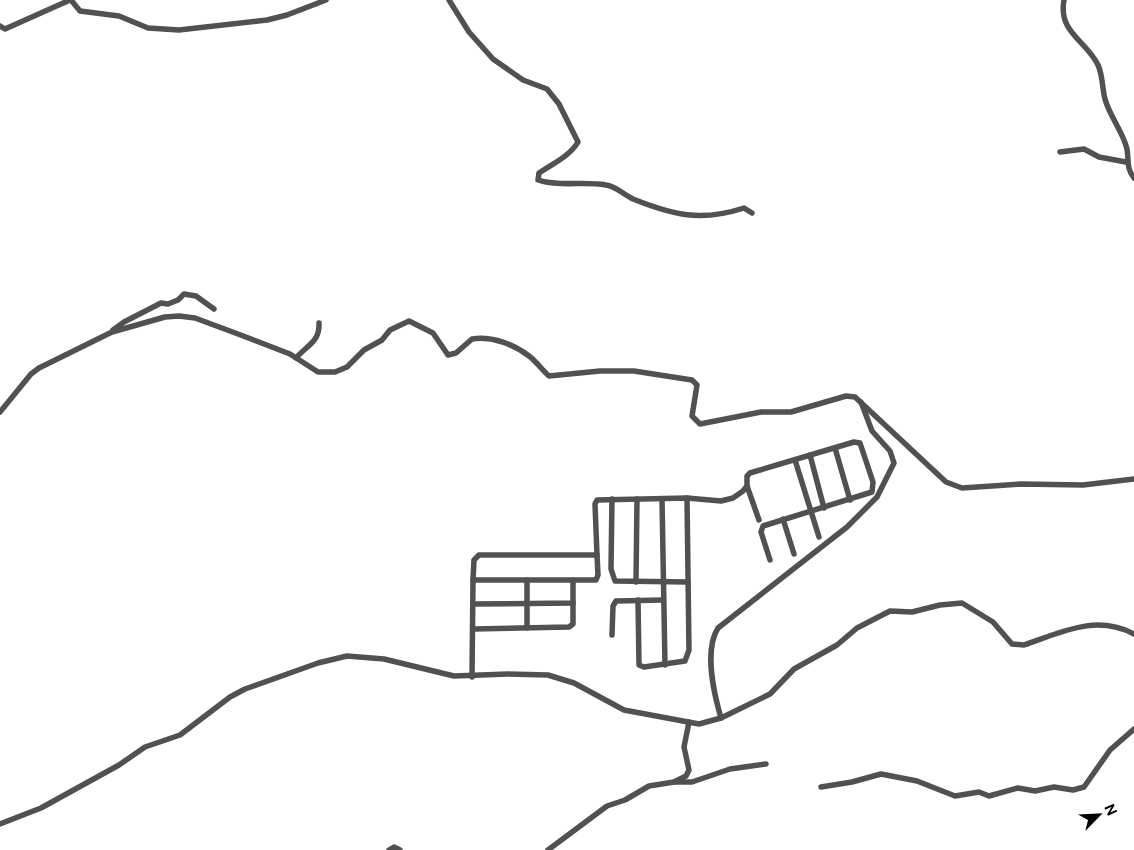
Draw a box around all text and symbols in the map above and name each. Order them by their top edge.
north arrow [1074,790,1124,840]
text: N [1101,801,1120,818]

